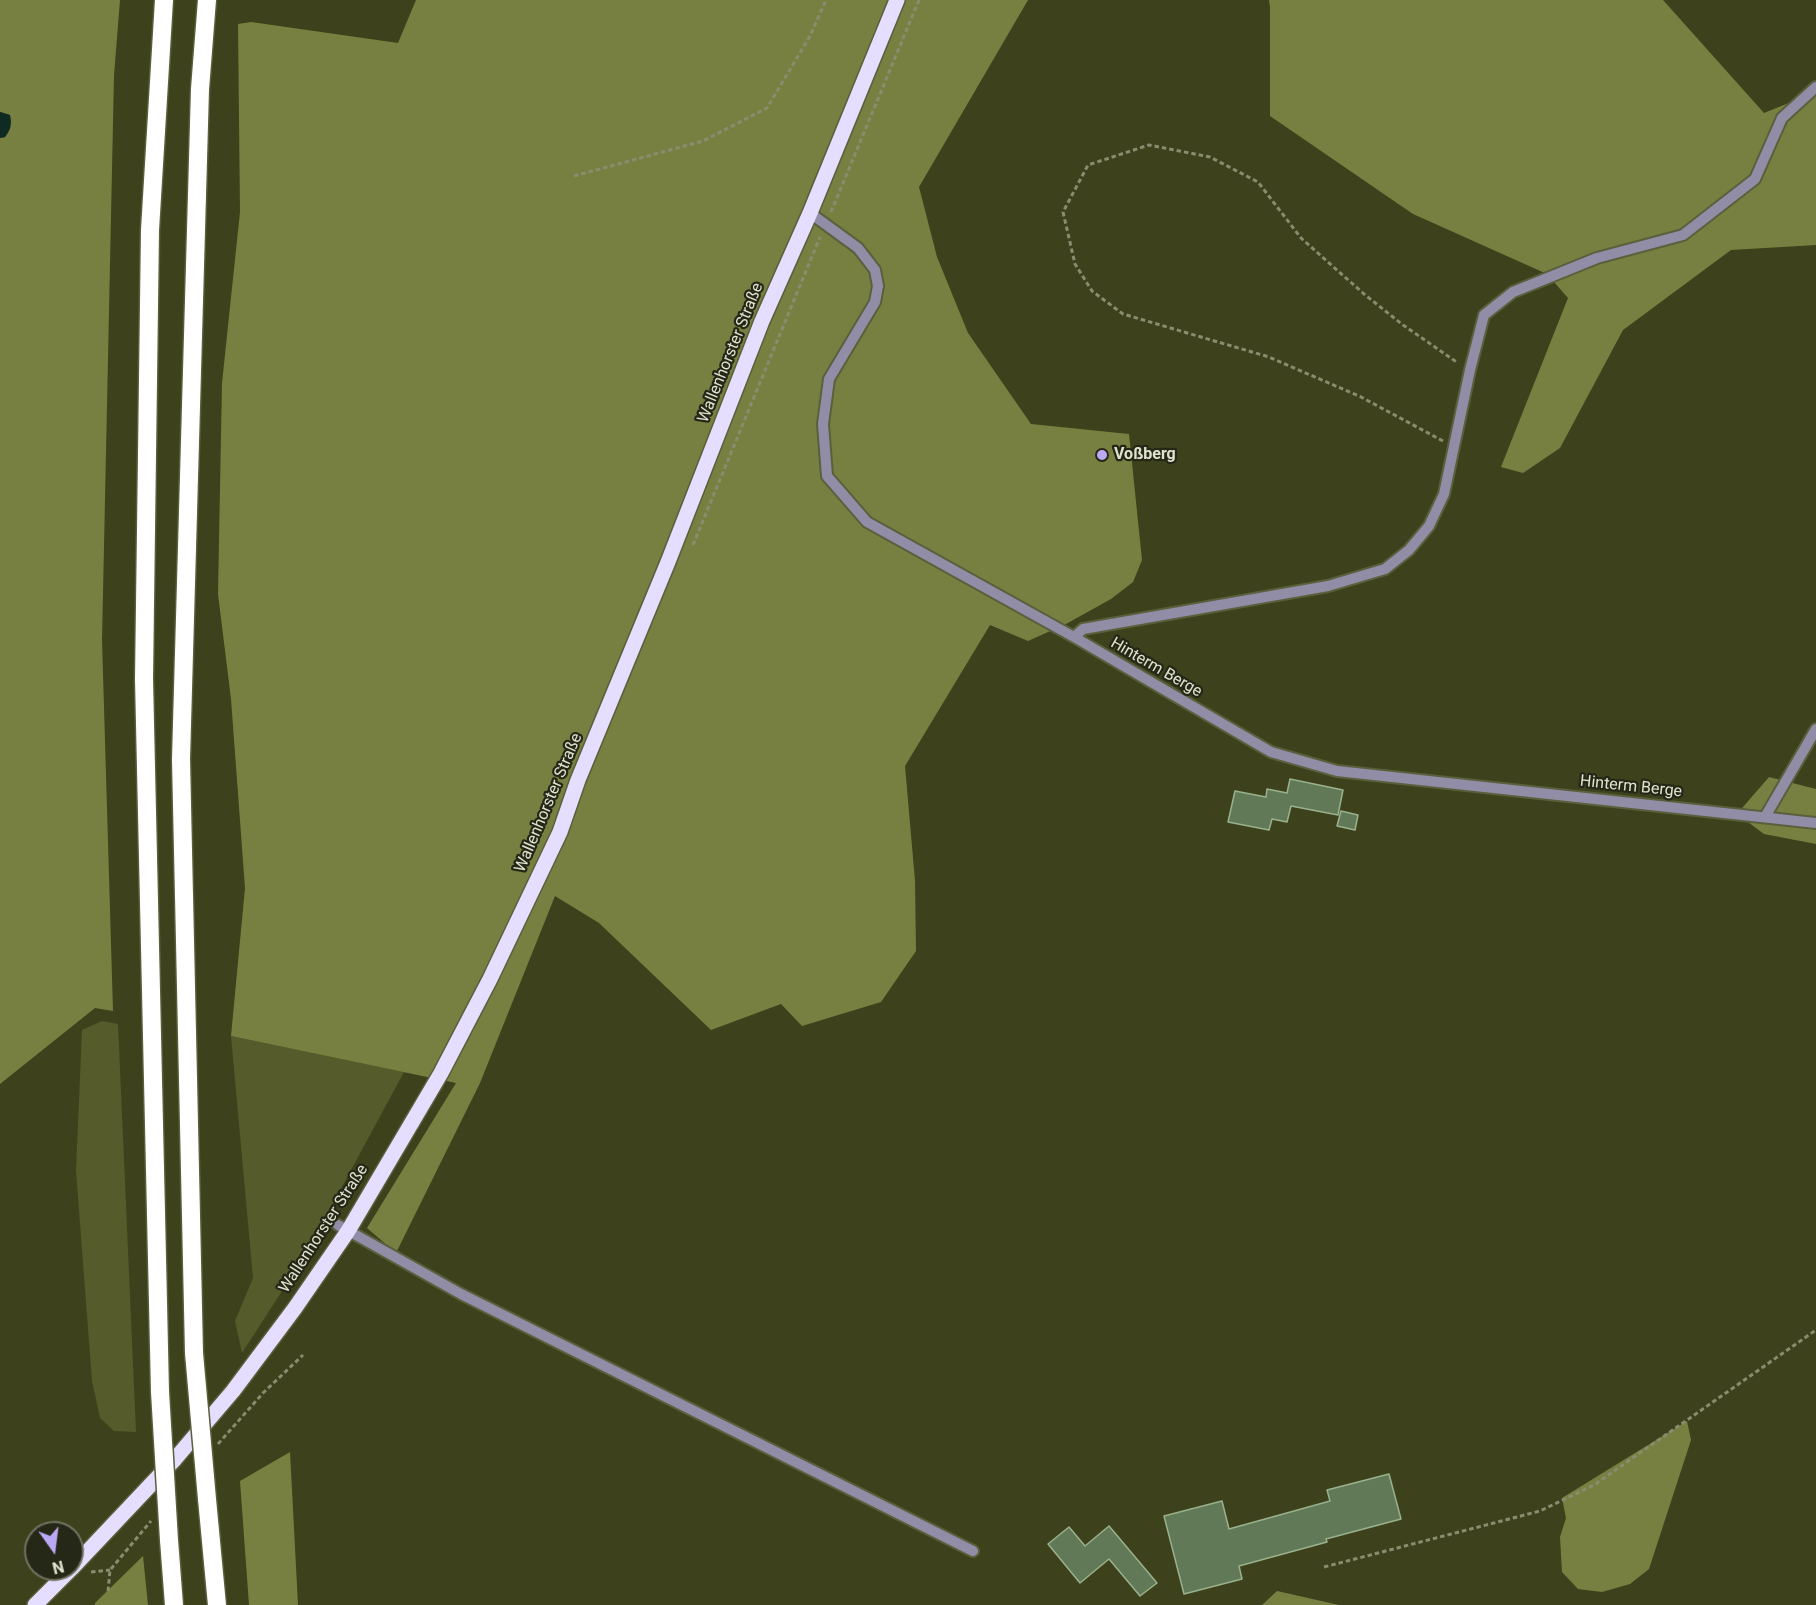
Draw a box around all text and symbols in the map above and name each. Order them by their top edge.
street label: Wallenhorster Straße [694,280,768,426]
place label: Voßberg [1114,445,1176,465]
marker: Voßberg [1095,448,1109,462]
street label: Hinterm Berge [1107,634,1205,702]
street label: Wallenhorster Straße [511,731,587,875]
street label: Hinterm Berge [1579,772,1683,802]
street label: Wallenhorster Straße [275,1161,373,1297]
north arrow [24,1521,84,1581]
text: N [50,1556,66,1578]

